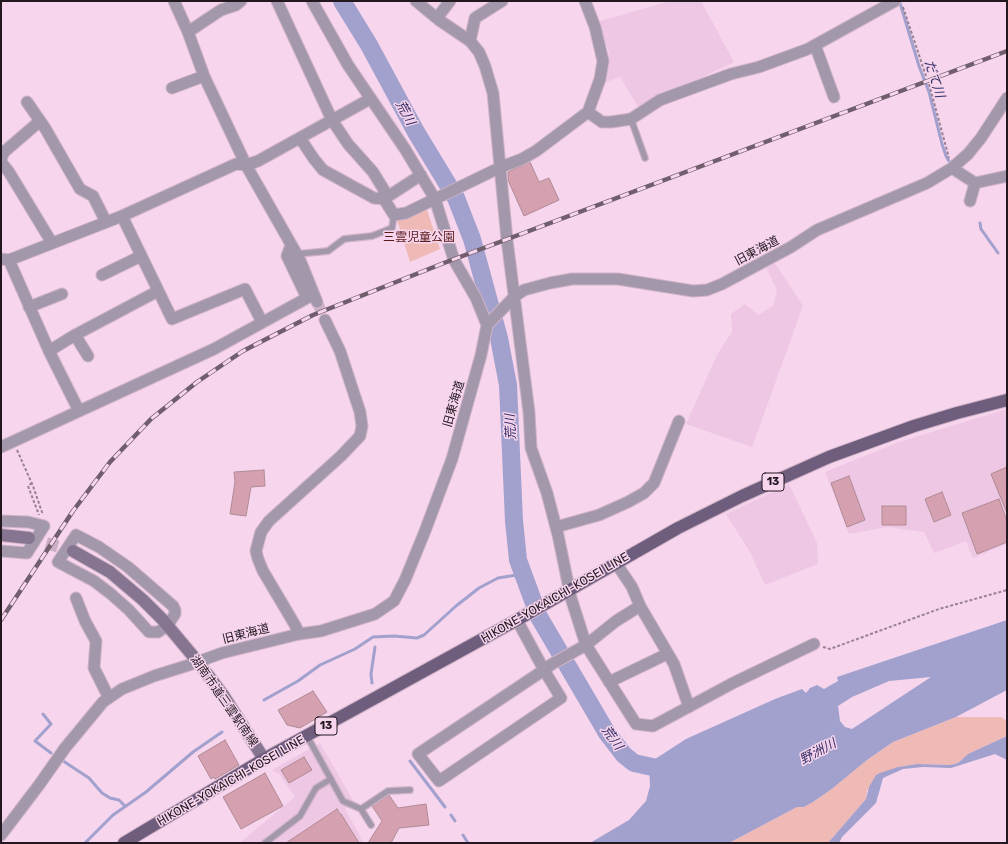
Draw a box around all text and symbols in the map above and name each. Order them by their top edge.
water label: だて川 [921,58,947,100]
water label: 荒川 [392,98,418,128]
park label: 三雲児童公園 [383,231,455,245]
street label: 旧東海道 [732,233,782,269]
street label: 旧東海道 [440,379,468,429]
water label: 荒川 [503,414,519,440]
road number: 13 [762,473,784,491]
street label: HIKONE-YOKAICHI-KOSEI LINE [479,550,631,646]
street label: 旧東海道 [221,621,271,647]
street label: 湖南市道三雲駅南線 [187,653,261,749]
road number: 13 [315,717,337,735]
water label: 荒川 [598,723,626,753]
street label: HIKONE-YOKAICHI-KOSEI LINE [155,733,307,829]
water label: 野洲川 [797,736,839,768]

